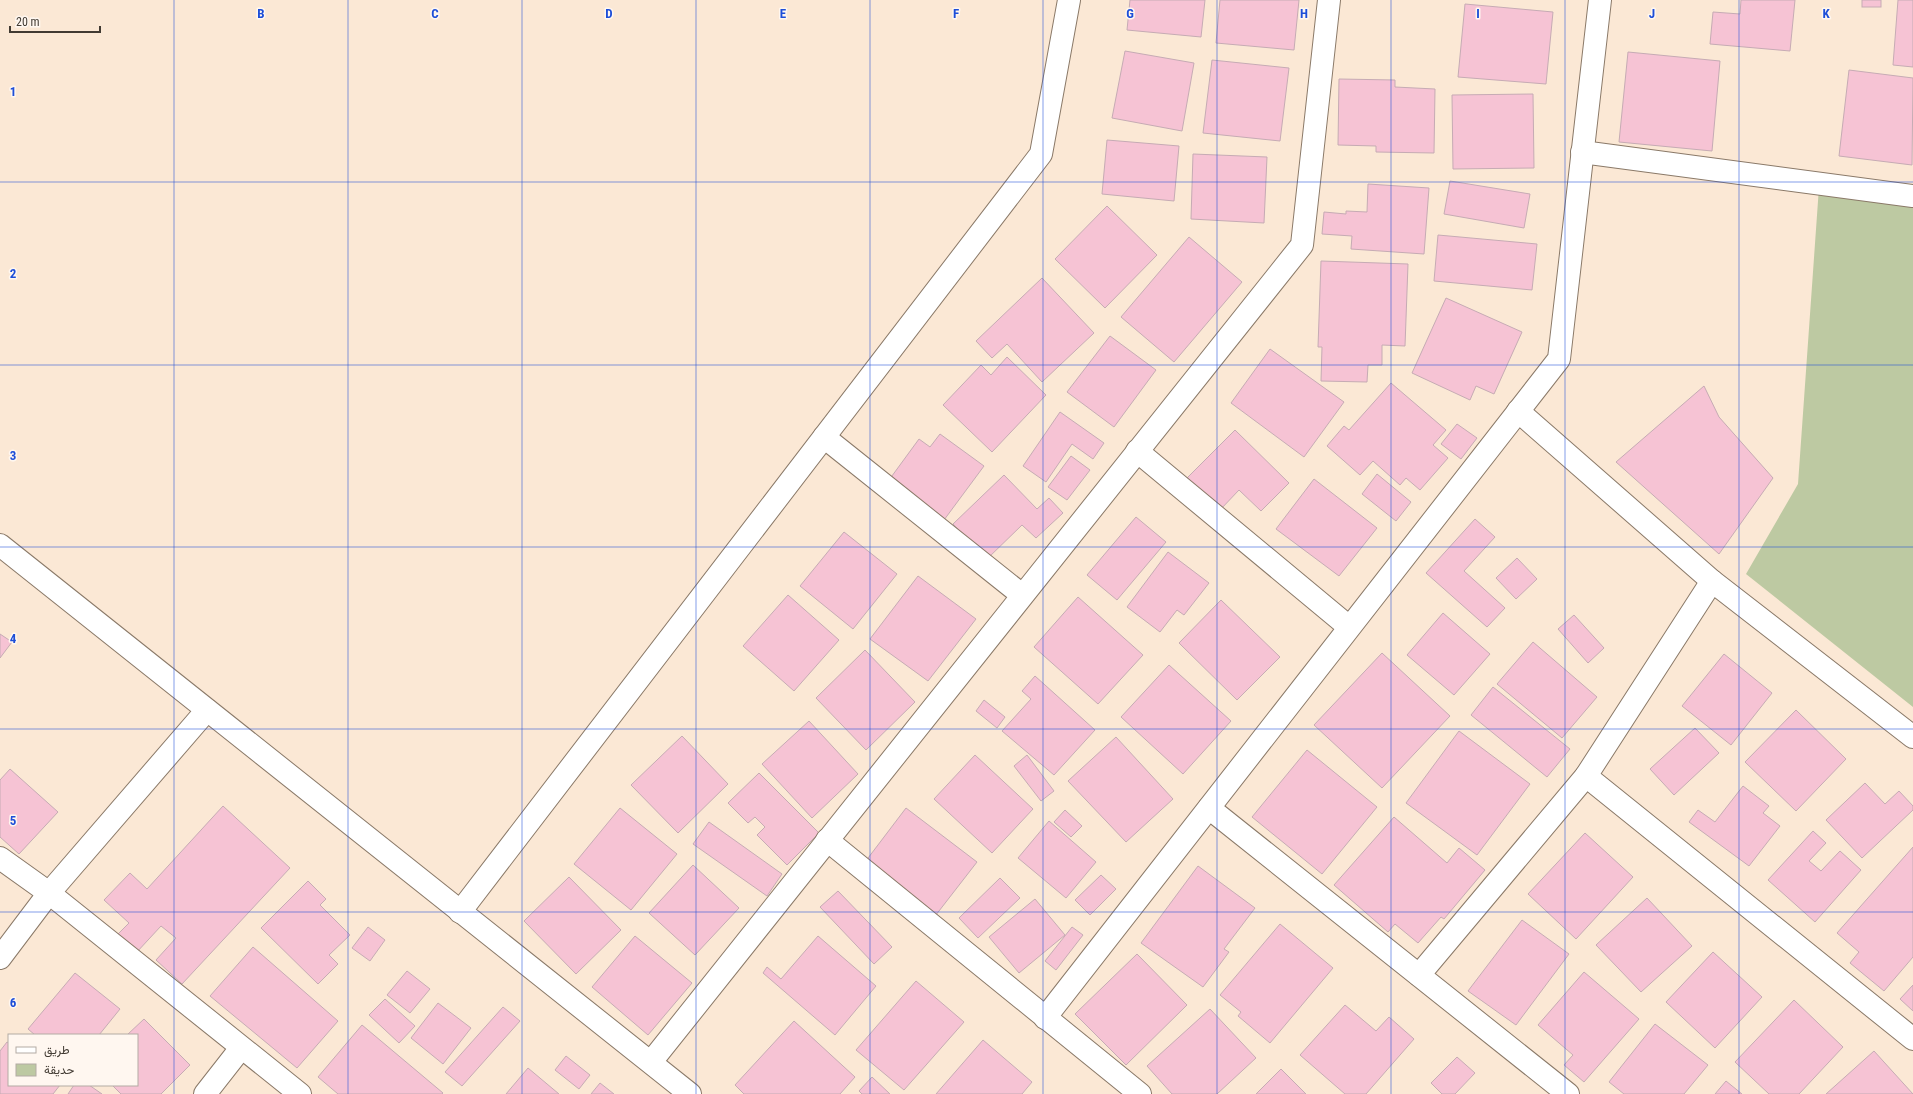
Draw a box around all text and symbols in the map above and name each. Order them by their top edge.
text: B [257,6,265,21]
text: C [431,6,439,21]
text: D [605,6,613,21]
text: E [780,6,787,21]
text: F [953,6,959,21]
text: G [1126,6,1134,21]
text: H [1300,6,1308,21]
text: I [1476,6,1480,21]
text: J [1649,6,1655,21]
text: K [1822,6,1830,21]
scale bar [10,8,100,34]
text: 20 m [16,15,40,29]
text: 1 [10,84,16,99]
text: 2 [10,266,17,281]
text: 3 [10,448,16,463]
text: 4 [10,631,17,646]
text: 5 [10,813,17,828]
text: 6 [10,995,17,1010]
legend [8,1034,138,1086]
text: طريق [44,1043,70,1058]
text: حديقة [44,1063,74,1077]

